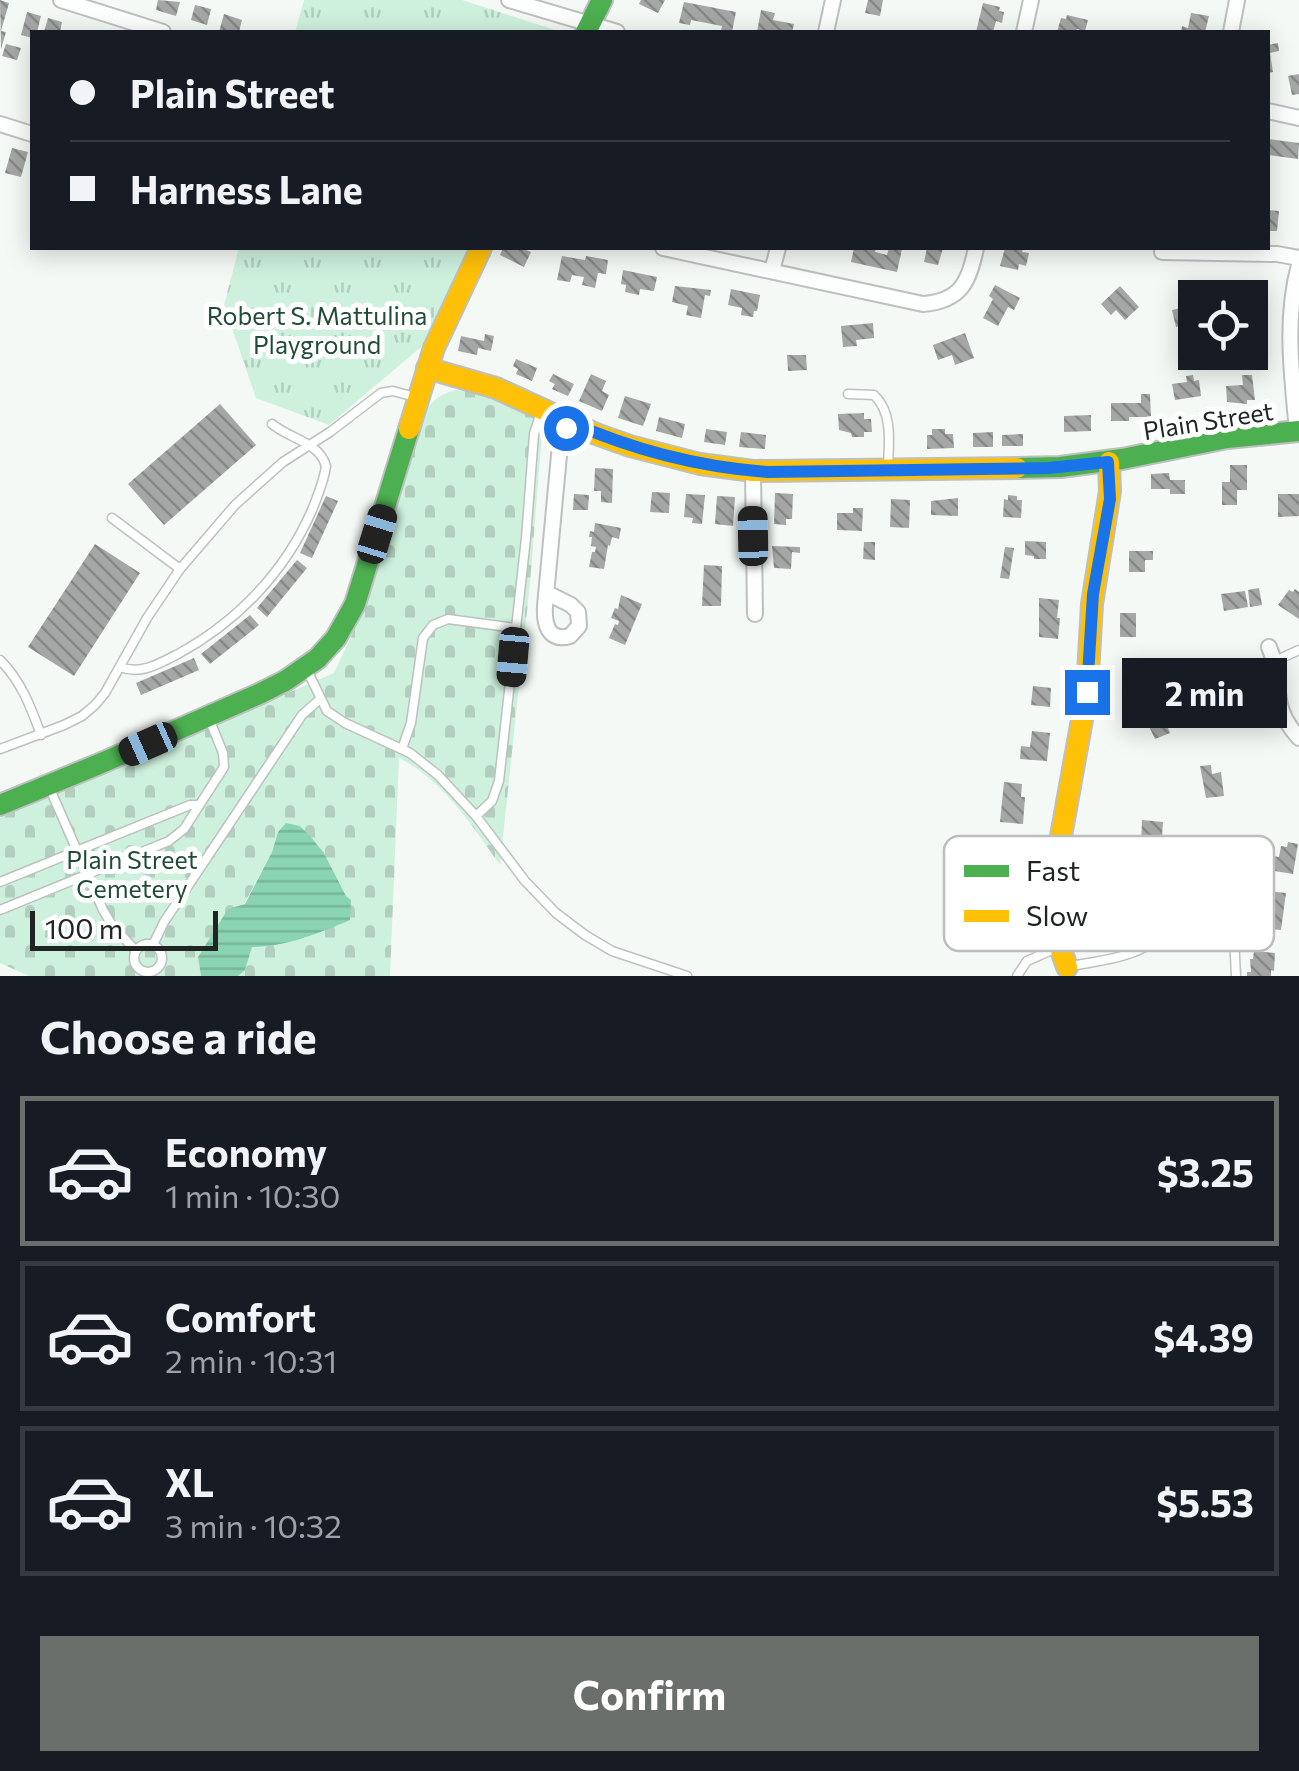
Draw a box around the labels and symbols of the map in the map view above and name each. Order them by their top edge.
park label: Robert S. Mattulina Playground [207,300,427,359]
street label: Plain Street [1141,395,1275,445]
route start [544,406,589,451]
car [354,501,400,567]
car [737,506,769,566]
car [495,626,531,688]
callout: 2 min [1122,657,1287,727]
route end [1065,670,1110,715]
car [114,718,182,770]
legend [944,836,1274,951]
park label: Plain Street Cemetery [66,844,198,903]
text: Fast [1026,853,1080,887]
text: Slow [1026,898,1088,932]
scale bar [30,906,218,950]

